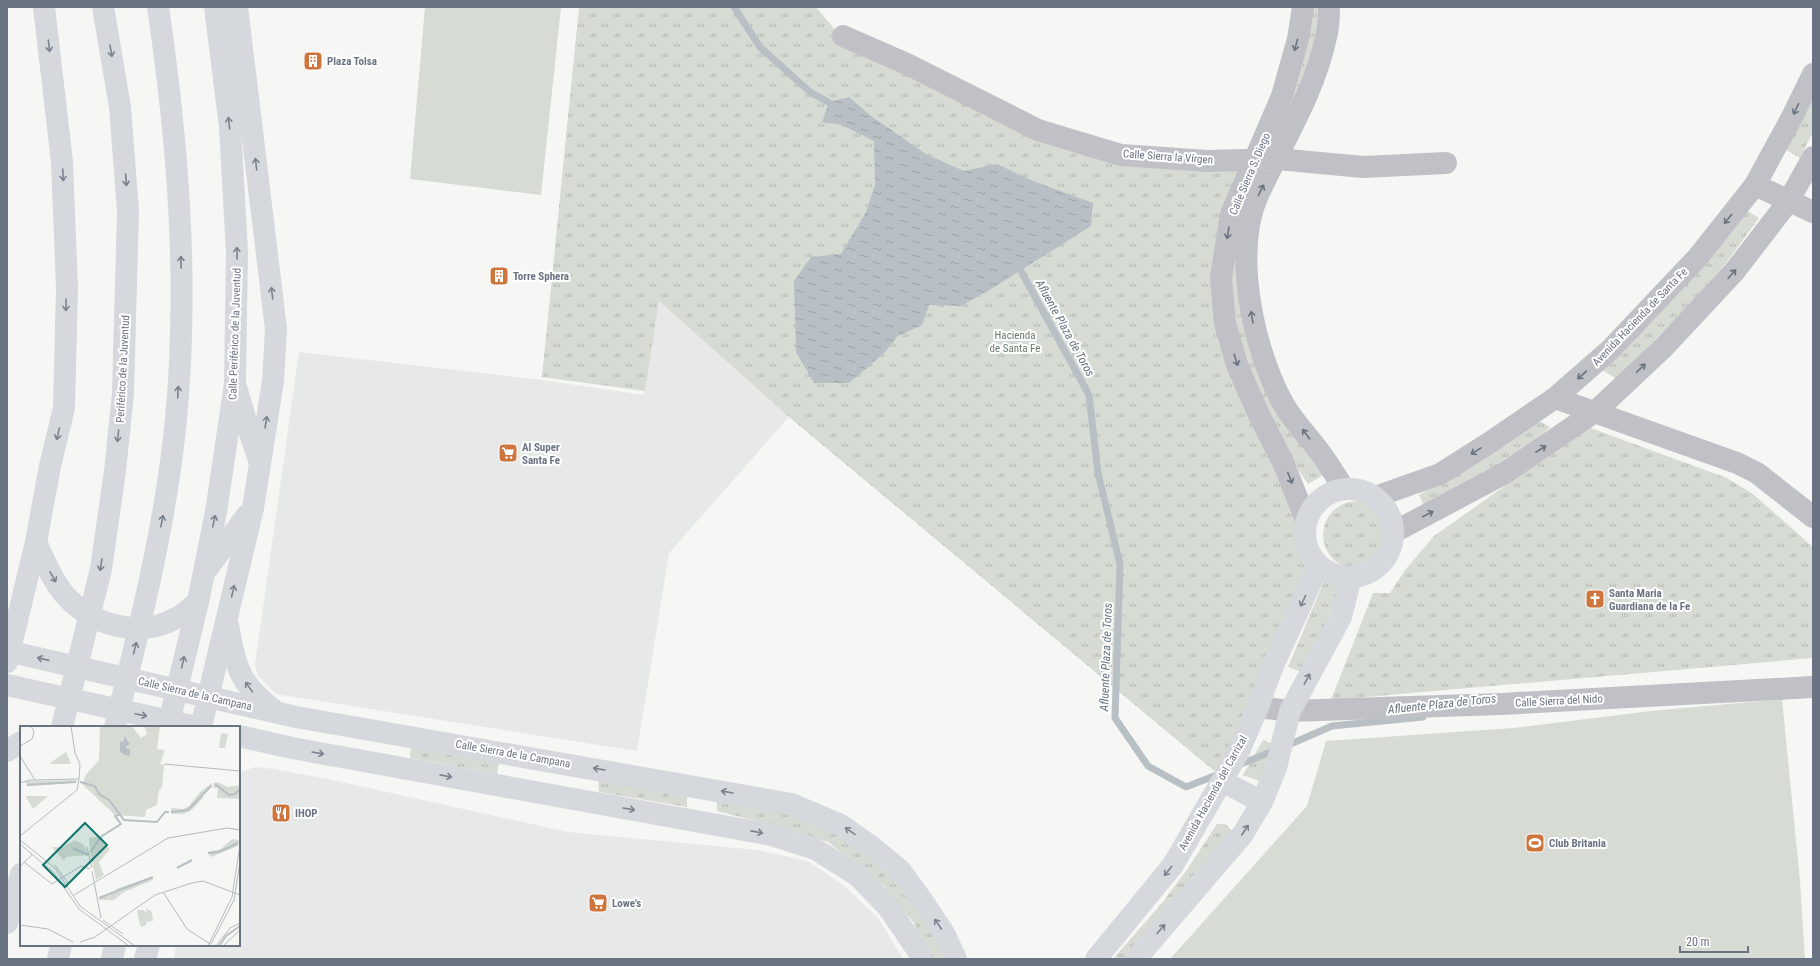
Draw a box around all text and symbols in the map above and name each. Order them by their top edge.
one-way arrow [45,39,53,52]
one-way arrow [1292,39,1299,52]
one-way arrow [107,45,115,58]
building icon: Plaza Tolsa [302,50,324,72]
place label: Plaza Tolsa [327,55,377,68]
one-way arrow [1792,103,1799,115]
one-way arrow [225,117,233,130]
street label: Calle Sierra S. Diego [1227,131,1273,217]
street label: Calle Sierra la Vírgen [1123,147,1213,167]
one-way arrow [252,158,260,171]
one-way arrow [59,168,66,181]
one-way arrow [122,173,129,186]
one-way arrow [1258,184,1265,196]
one-way arrow [1723,214,1732,225]
one-way arrow [1224,226,1232,239]
one-way arrow [233,247,241,260]
one-way arrow [177,256,185,269]
building icon: Torre Sphera [488,265,510,287]
street label: Avenida Hacienda de Santa Fe [1590,265,1690,369]
street label: Calle Periférico de la Juventud [226,268,244,400]
place label: Torre Sphera [513,270,569,283]
one-way arrow [1727,270,1736,280]
water label: Afluente Plaza de Toros [1032,276,1097,379]
one-way arrow [268,287,276,300]
one-way arrow [62,298,70,311]
one-way arrow [1248,311,1256,324]
street label: Periférico de la Juventud [114,315,132,423]
park label: Hacienda de Santa Fe [990,329,1040,355]
one-way arrow [1233,353,1240,366]
one-way arrow [1636,363,1646,373]
one-way arrow [1577,370,1587,379]
one-way arrow [174,386,181,399]
one-way arrow [262,416,270,429]
one-way arrow [54,427,61,440]
one-way arrow [1302,428,1310,439]
one-way arrow [115,429,122,442]
place label: Al Super Santa Fe [522,441,560,467]
supermarket icon: Al Super Santa Fe [497,442,519,464]
one-way arrow [1535,445,1546,453]
one-way arrow [1471,447,1482,455]
one-way arrow [1286,472,1294,484]
one-way arrow [1422,510,1434,517]
one-way arrow [158,515,166,528]
one-way arrow [211,515,219,528]
one-way arrow [97,558,105,571]
one-way arrow [50,571,58,583]
one-way arrow [230,584,238,597]
place label: Santa Maria Guardiana de la Fe [1609,587,1690,613]
church icon: Santa Maria Guardiana de la Fe [1584,588,1606,610]
one-way arrow [1299,594,1306,606]
water label: Afluente Plaza de Toros [1097,602,1115,713]
one-way arrow [131,642,139,655]
one-way arrow [37,655,50,663]
one-way arrow [180,656,187,669]
one-way arrow [1304,673,1312,685]
street label: Calle Sierra de la Campana [137,675,253,713]
one-way arrow [245,681,253,692]
water label: Afluente Plaza de Toros [1386,691,1497,717]
street label: Calle Sierra del Nido [1515,692,1604,710]
one-way arrow [134,711,147,719]
inset map [20,726,240,946]
street label: Avenida Hacienda del Carrizal [1176,733,1250,853]
street label: Calle Sierra de la Campana [455,737,571,771]
one-way arrow [311,749,324,757]
one-way arrow [593,765,606,773]
one-way arrow [439,772,452,780]
one-way arrow [721,788,734,796]
restaurant icon: IHOP [270,802,292,824]
one-way arrow [622,805,635,813]
place label: IHOP [295,807,318,820]
one-way arrow [1241,825,1249,836]
one-way arrow [844,827,855,835]
one-way arrow [750,829,763,837]
sports icon: Club Britania [1524,832,1546,854]
place label: Club Britania [1549,837,1606,850]
one-way arrow [1164,865,1173,876]
supermarket icon: Lowe's [587,892,609,914]
place label: Lowe's [612,897,641,910]
one-way arrow [934,919,942,930]
one-way arrow [1156,924,1165,935]
scale bar [1680,928,1748,954]
text: 20 m [1686,935,1710,949]

